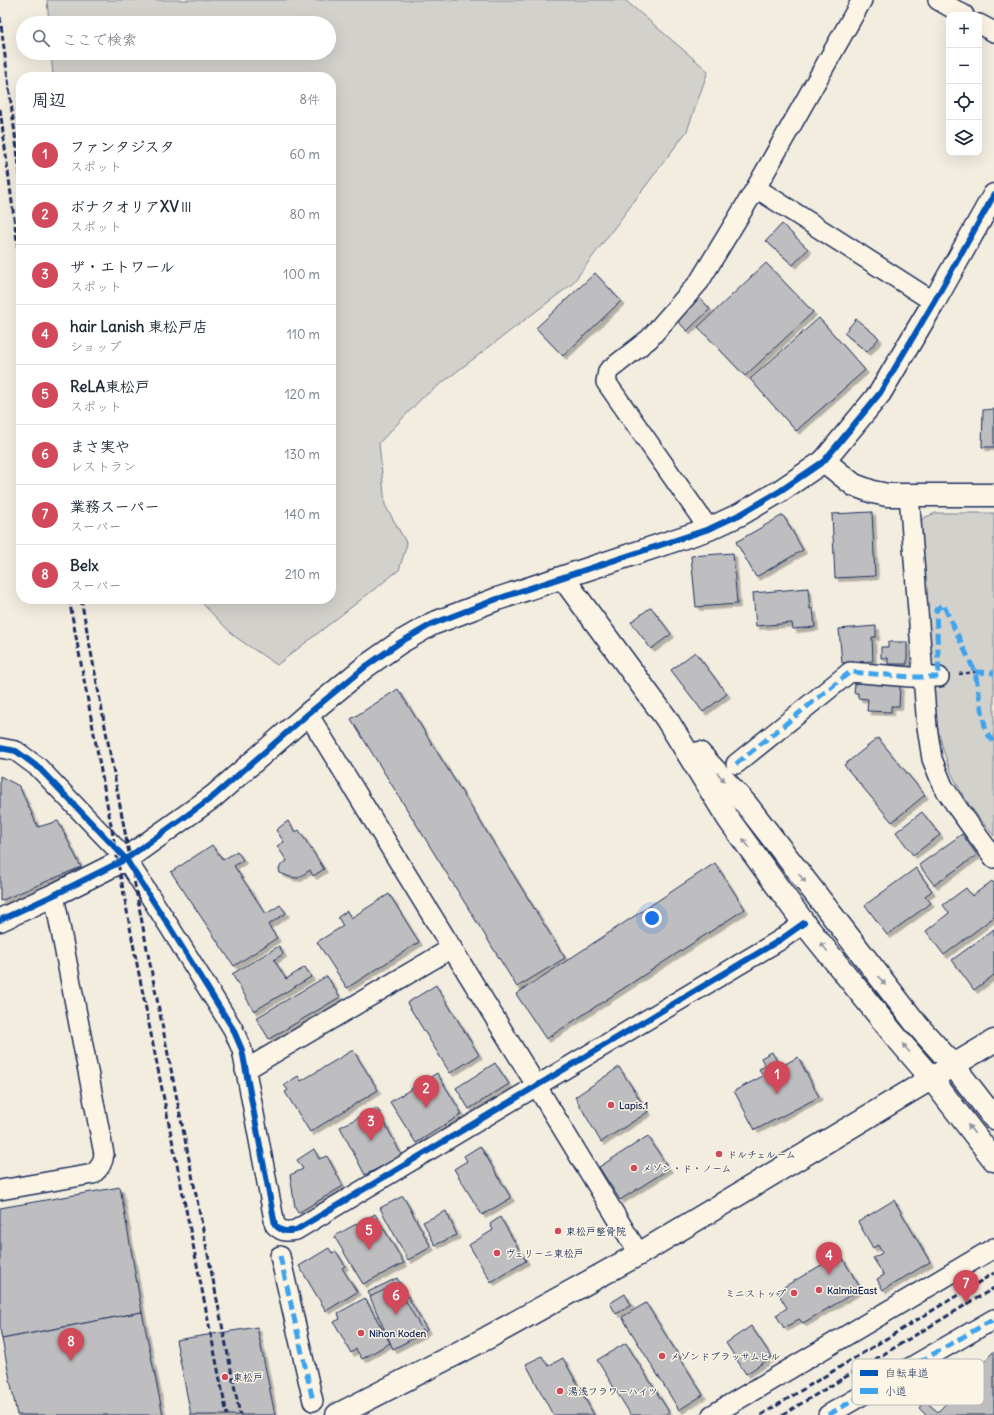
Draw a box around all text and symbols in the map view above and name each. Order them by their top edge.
map controls [946,12,982,156]
button: + [946,12,982,48]
search box [16,16,336,60]
icon: search [30,27,52,49]
text: ここで検索 [62,30,137,49]
button: − [946,48,982,84]
button: locate [946,84,982,120]
text: 周辺 [32,89,66,111]
text: 8件 [300,91,320,108]
button: layers [946,120,982,156]
text: ファンタジスタ [70,137,175,156]
text: 1 [42,146,48,163]
text: 60 m [289,146,320,163]
text: スポット [70,158,122,175]
text: ボナクオリアXVⅢ [70,197,194,216]
text: 2 [41,206,49,223]
text: 80 m [289,206,320,223]
text: スポット [70,218,122,235]
text: ザ・エトワール [70,257,174,276]
text: 3 [41,266,49,283]
text: 100 m [283,266,320,283]
text: スポット [70,278,122,295]
text: hair Lanish 東松戸店 [70,317,208,336]
text: 4 [41,326,49,343]
text: 110 m [287,326,320,343]
text: ショップ [70,338,121,355]
text: ReLA東松戸 [70,377,150,396]
text: 5 [41,386,49,403]
text: 120 m [285,386,320,403]
text: スポット [70,398,122,415]
text: まさ実や [70,437,130,456]
text: 6 [41,446,49,463]
text: 130 m [284,446,320,463]
text: レストラン [70,458,136,475]
text: 業務スーパー [70,497,159,516]
text: 7 [42,506,48,523]
text: 140 m [284,506,320,523]
text: スーパー [70,518,121,535]
text: Belx [70,556,99,575]
text: 8 [41,566,49,583]
text: 210 m [285,566,320,583]
text: スーパー [70,577,121,594]
one-way arrow [716,772,726,782]
one-way arrow [742,838,750,849]
one-way arrow [798,873,807,884]
your location [642,908,662,928]
one-way arrow [819,942,828,953]
one-way arrow [878,975,887,986]
one-way arrow [901,1043,910,1053]
pin: 1 [764,1061,790,1094]
pin: 2 [413,1075,439,1108]
place label: Lapis.1 [619,1099,648,1112]
marker: Lapis.1 [606,1100,616,1110]
pin: 3 [358,1108,384,1141]
one-way arrow [966,1123,975,1134]
place label: ドルチェルーム [727,1148,796,1161]
marker: ドルチェルーム [714,1149,724,1159]
place label: メゾン・ド・ノーム [642,1162,732,1175]
marker: メゾン・ド・ノーム [629,1163,639,1173]
pin: 5 [356,1217,382,1250]
place label: 東松戸整骨院 [566,1225,626,1238]
marker: 東松戸整骨院 [553,1226,563,1236]
pin: 4 [816,1242,842,1275]
place label: ヴェリーニ東松戸 [505,1247,584,1260]
marker: ヴェリーニ東松戸 [492,1248,502,1258]
pin: 7 [953,1270,979,1303]
pin: 6 [383,1282,409,1315]
place label: KalmiaEast [827,1284,878,1297]
marker: KalmiaEast [814,1285,824,1295]
place label: ミニストップ [725,1287,786,1300]
marker: ミニストップ [789,1288,799,1298]
place label: Nihon Koden [369,1327,427,1340]
pin: 8 [58,1328,84,1361]
marker: Nihon Koden [356,1328,366,1338]
place label: メゾンドブラッサムヒル [670,1350,780,1363]
marker: メゾンドブラッサムヒル [657,1351,667,1361]
legend [852,1359,984,1405]
text: 自転車道 [885,1366,929,1380]
place label: 東松戸 [233,1371,263,1384]
marker: 東松戸 [220,1372,230,1382]
text: 小道 [885,1384,907,1398]
place label: 湯浅フラワーハイツ [568,1385,658,1398]
marker: 湯浅フラワーハイツ [555,1386,565,1396]

